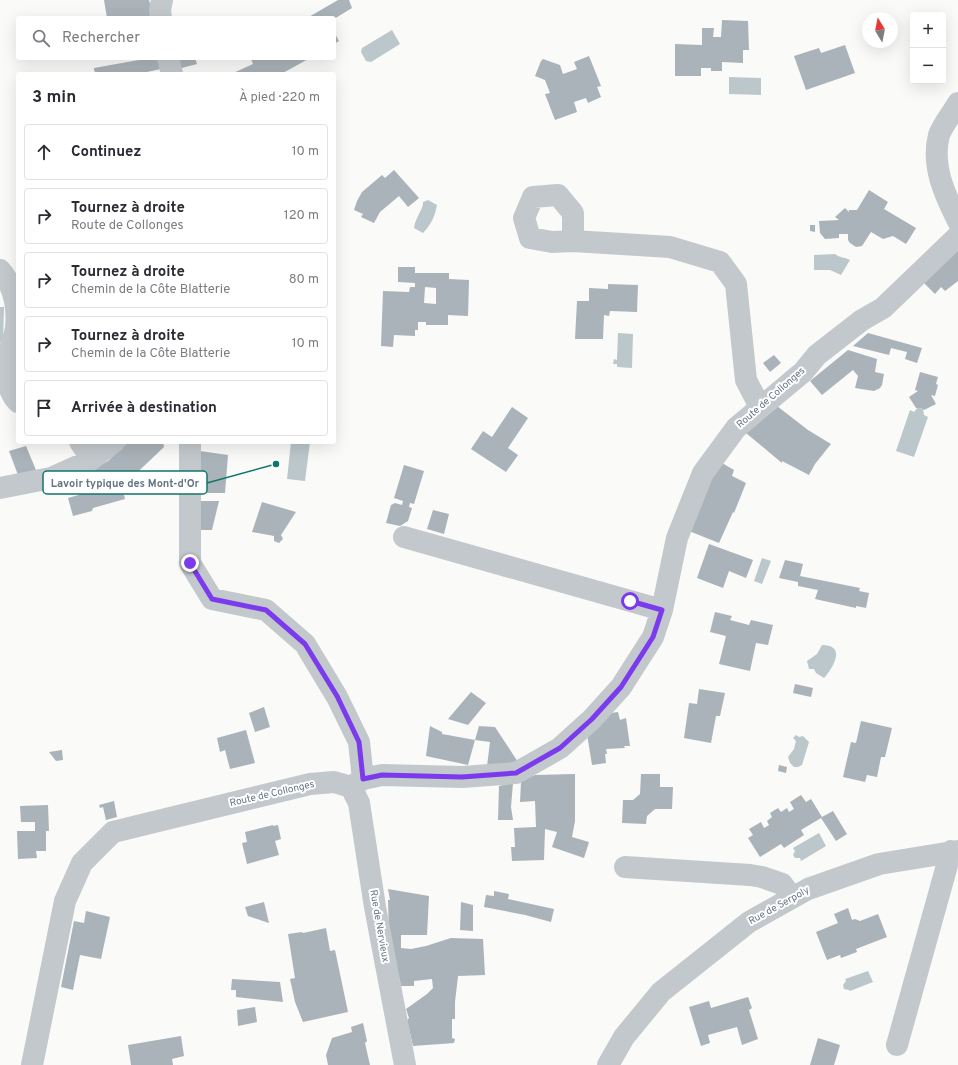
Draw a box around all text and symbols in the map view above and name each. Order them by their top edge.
north arrow [862,12,898,48]
map controls [910,12,946,84]
button: + [910,12,946,48]
search box [16,16,336,60]
icon: search [30,27,52,49]
text: Rechercher [62,29,140,48]
button: − [910,48,946,84]
text: 3 min [32,87,76,109]
text: À pied · 220 m [239,90,320,106]
icon: ahead [33,141,55,163]
text: Continuez [71,143,141,162]
text: 10 m [292,144,319,160]
text: Tournez à droite [71,199,185,218]
icon: right [33,205,55,227]
text: 120 m [284,208,319,224]
text: Route de Collonges [71,218,184,234]
text: Tournez à droite [71,263,185,282]
icon: right [33,269,55,291]
text: 80 m [289,272,319,288]
text: Chemin de la Côte Blatterie [71,282,230,298]
text: Tournez à droite [71,327,185,346]
icon: right [33,333,55,355]
text: 10 m [292,336,319,352]
text: Chemin de la Côte Blatterie [71,346,230,362]
street label: Route de Collonges [734,364,808,431]
icon: arrive [33,397,55,419]
text: Arrivée à destination [71,399,217,418]
callout: Lavoir typique des Mont-d'Or [43,471,207,494]
text: Lavoir typique des Mont-d'Or [51,477,200,491]
route end [181,554,199,572]
route start [621,592,639,610]
street label: Route de Collonges [228,778,316,810]
street label: Rue de Serpoly [746,884,812,928]
street label: Rue de Nervieux [366,889,392,963]

